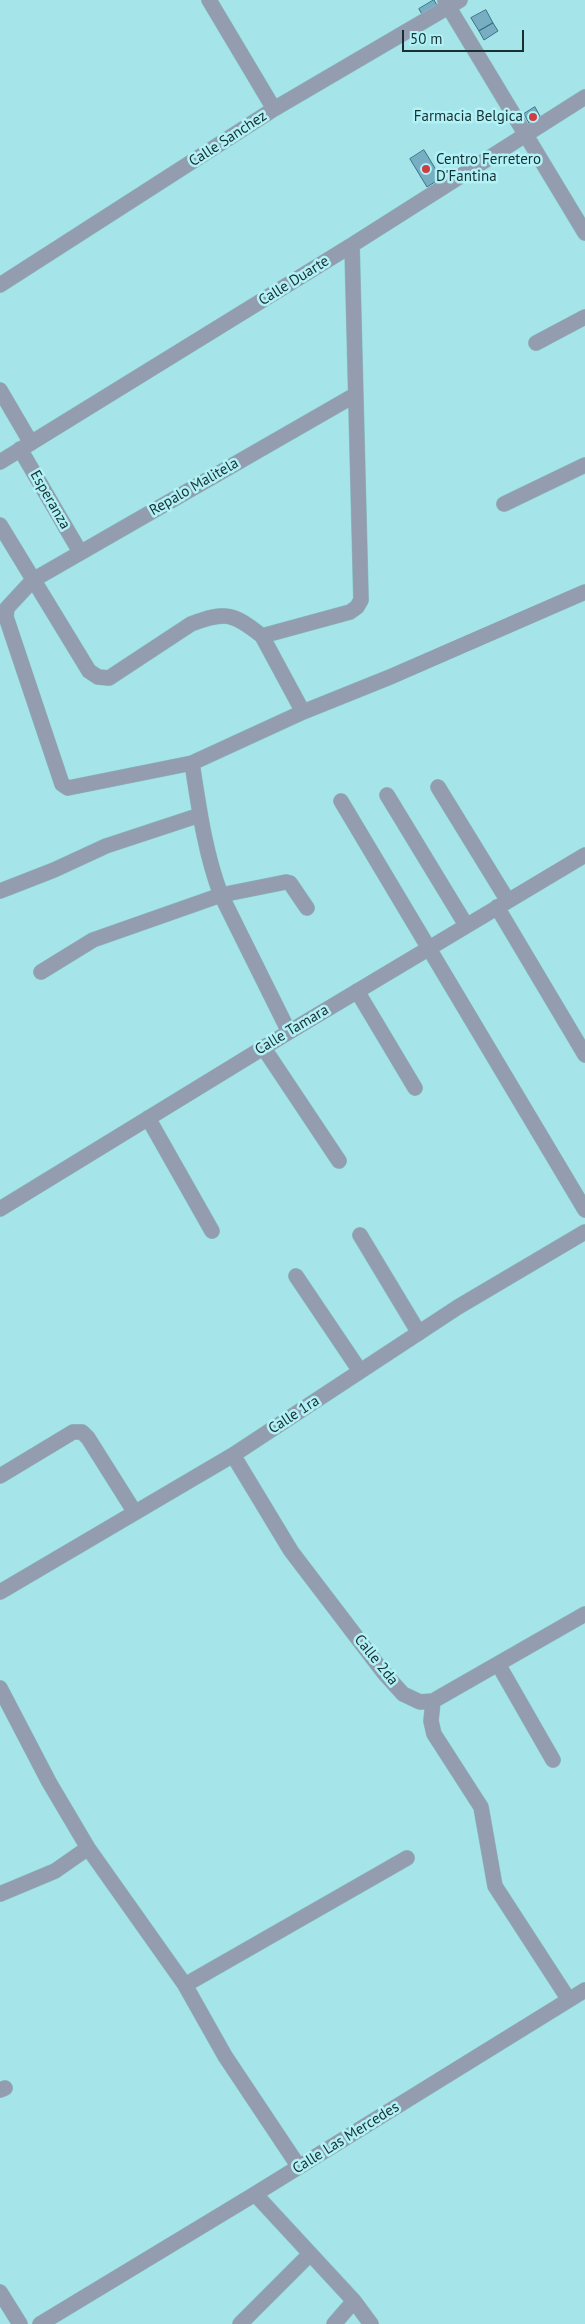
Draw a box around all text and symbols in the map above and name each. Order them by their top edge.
scale bar [405,20,528,52]
text: 50 m [410,29,443,48]
street label: Calle Sanchez [186,107,270,171]
place label: Farmacia Belgica [414,108,523,126]
marker: Farmacia Belgica [527,111,539,123]
place label: Centro Ferretero D'Fantina [436,151,541,186]
marker: Centro Ferretero D'Fantina [420,163,432,175]
street label: Calle Duarte [255,252,333,310]
street label: Repalo Malitela [146,454,242,520]
street label: Esperanza [26,467,74,533]
street label: Calle Tamara [252,1001,332,1059]
street label: Calle 1ra [265,1392,323,1438]
street label: Calle 2da [350,1631,402,1689]
street label: Calle Las Mercedes [290,2098,402,2178]

